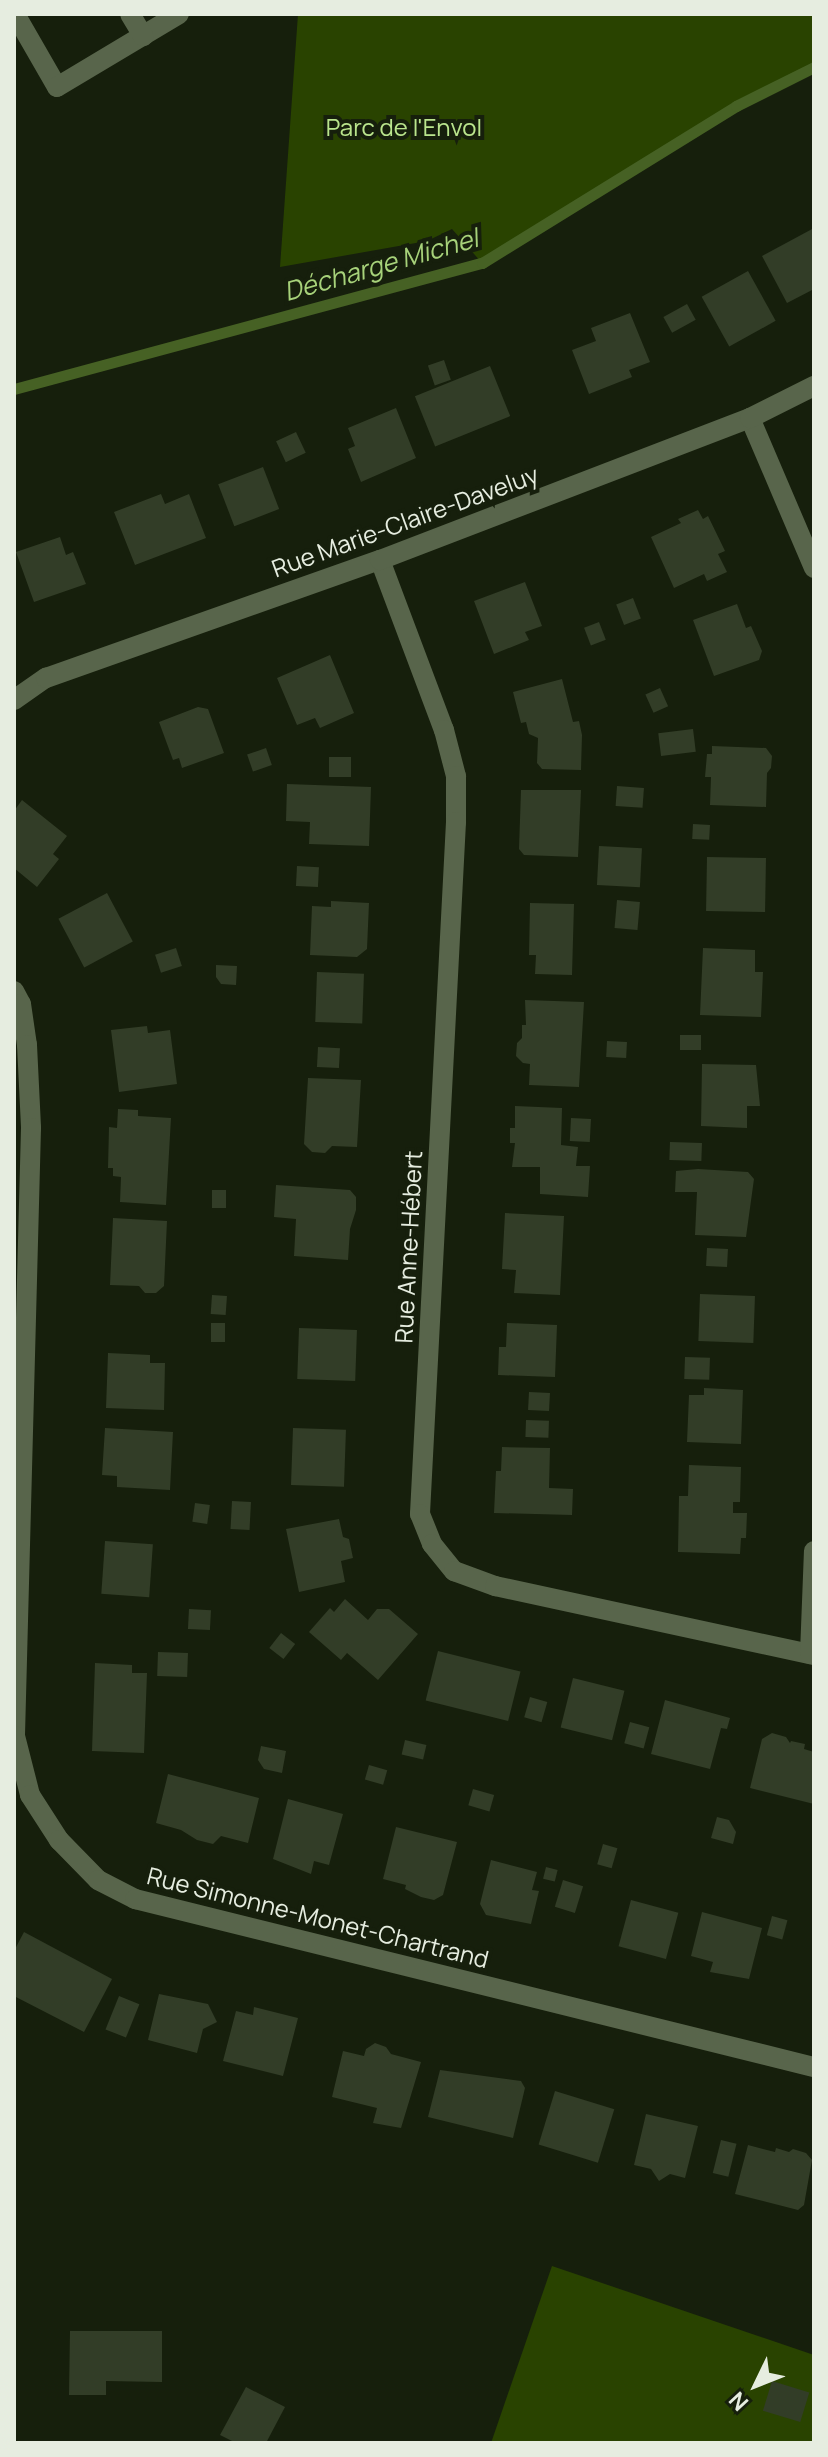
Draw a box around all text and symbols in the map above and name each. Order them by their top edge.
park label: Parc de l'Envol [326,113,482,141]
water label: Décharge Michel [280,222,482,308]
street label: Rue Marie-Claire-Daveluy [268,459,542,583]
street label: Rue Anne-Hébert [389,1150,427,1344]
street label: Rue Simonne-Monet-Chartrand [144,1861,492,1973]
north arrow [716,2345,796,2425]
text: N [722,2385,755,2417]

